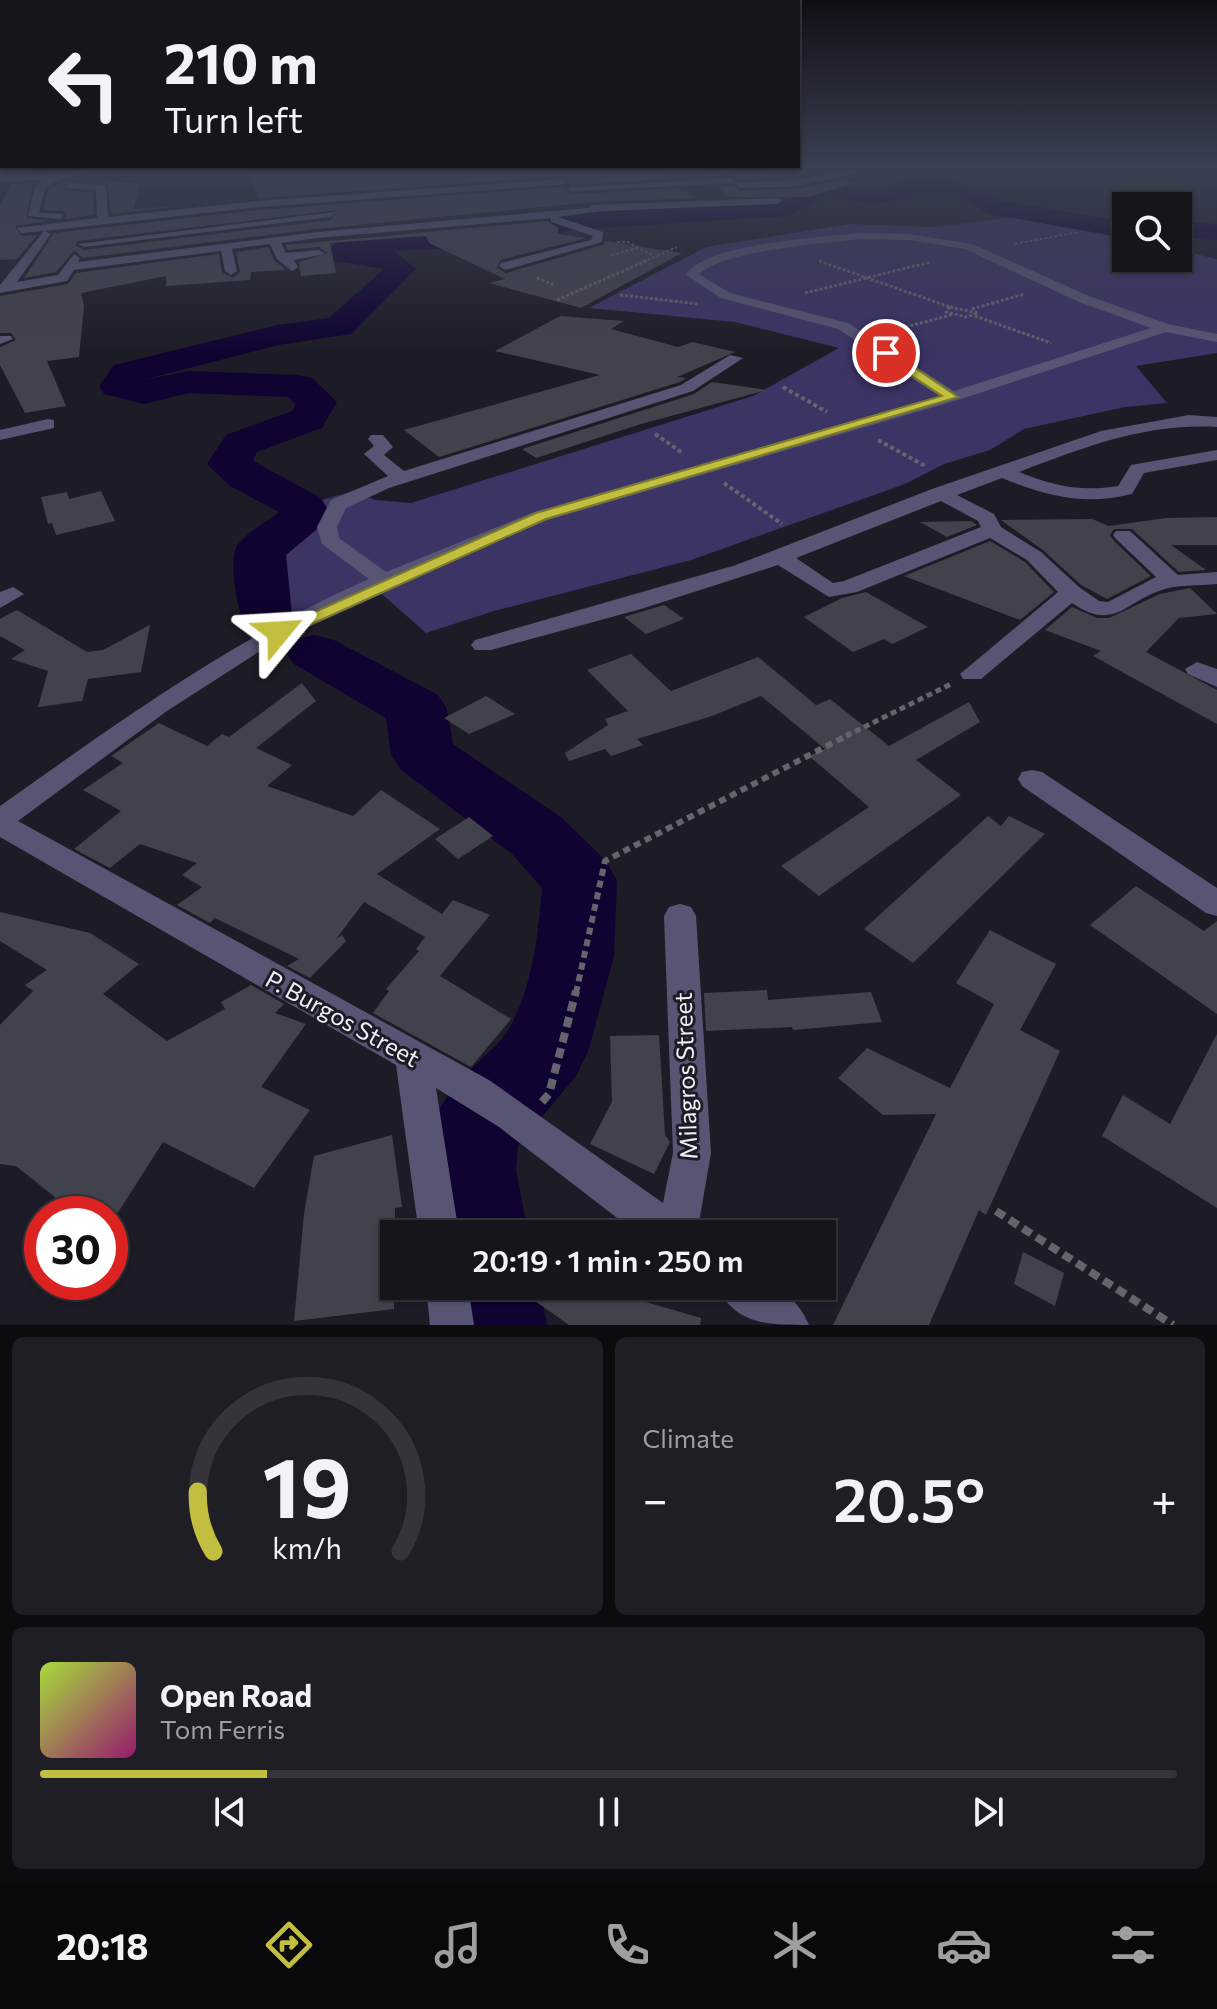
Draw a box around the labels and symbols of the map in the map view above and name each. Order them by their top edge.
pin [852,319,920,387]
position arrow [237,590,321,674]
street label: P. Burgos Street [261,964,425,1072]
street label: Milagros Street [668,992,702,1160]
speed limit sign: 30 [24,1196,128,1300]

